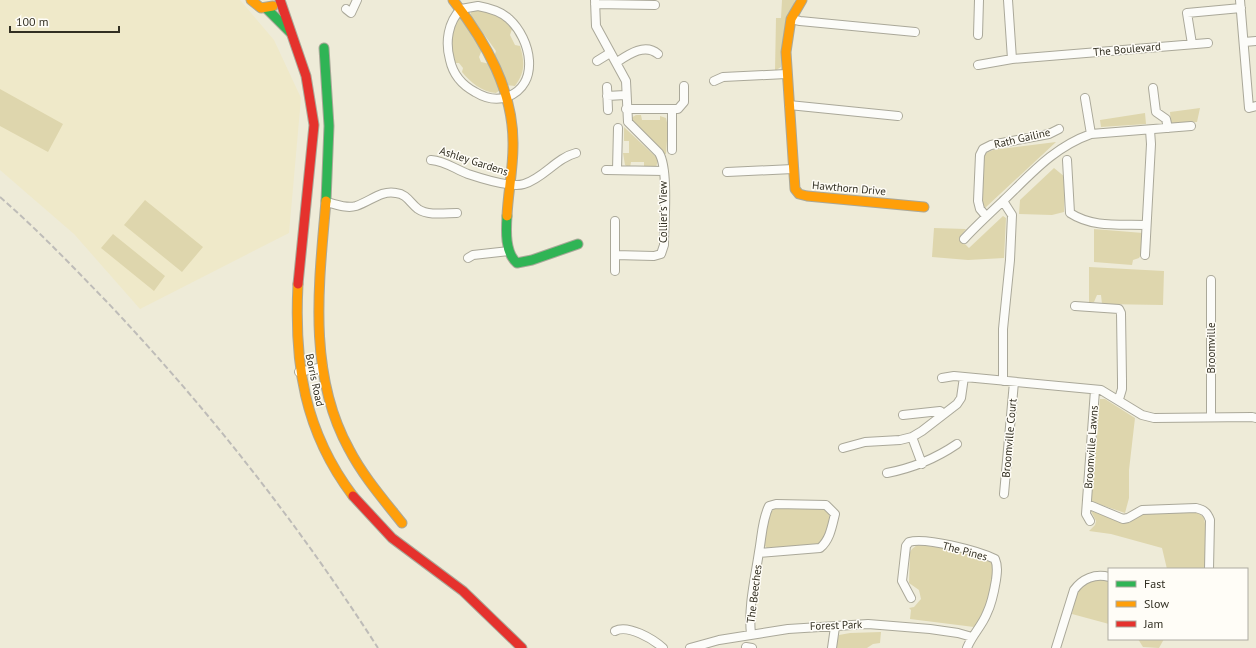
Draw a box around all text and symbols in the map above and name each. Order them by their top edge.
scale bar [10,8,119,34]
text: 100 m [16,14,49,29]
street label: The Boulevard [1093,39,1161,59]
street label: Rath Gailine [992,125,1052,151]
street label: Ashley Gardens [438,143,510,179]
street label: Hawthorn Drive [812,178,887,198]
street label: Collier's View [656,181,670,243]
street label: Broomville [1204,322,1218,374]
street label: Borris Road [303,352,327,408]
street label: Broomville Court [999,397,1019,478]
street label: Broomville Lawns [1081,404,1101,489]
street label: The Pines [941,538,989,564]
street label: The Beeches [743,563,765,624]
legend [1108,568,1248,640]
text: Fast [1144,576,1165,591]
text: Slow [1144,596,1169,611]
text: Jam [1143,616,1163,631]
street label: Forest Park [810,617,863,633]

